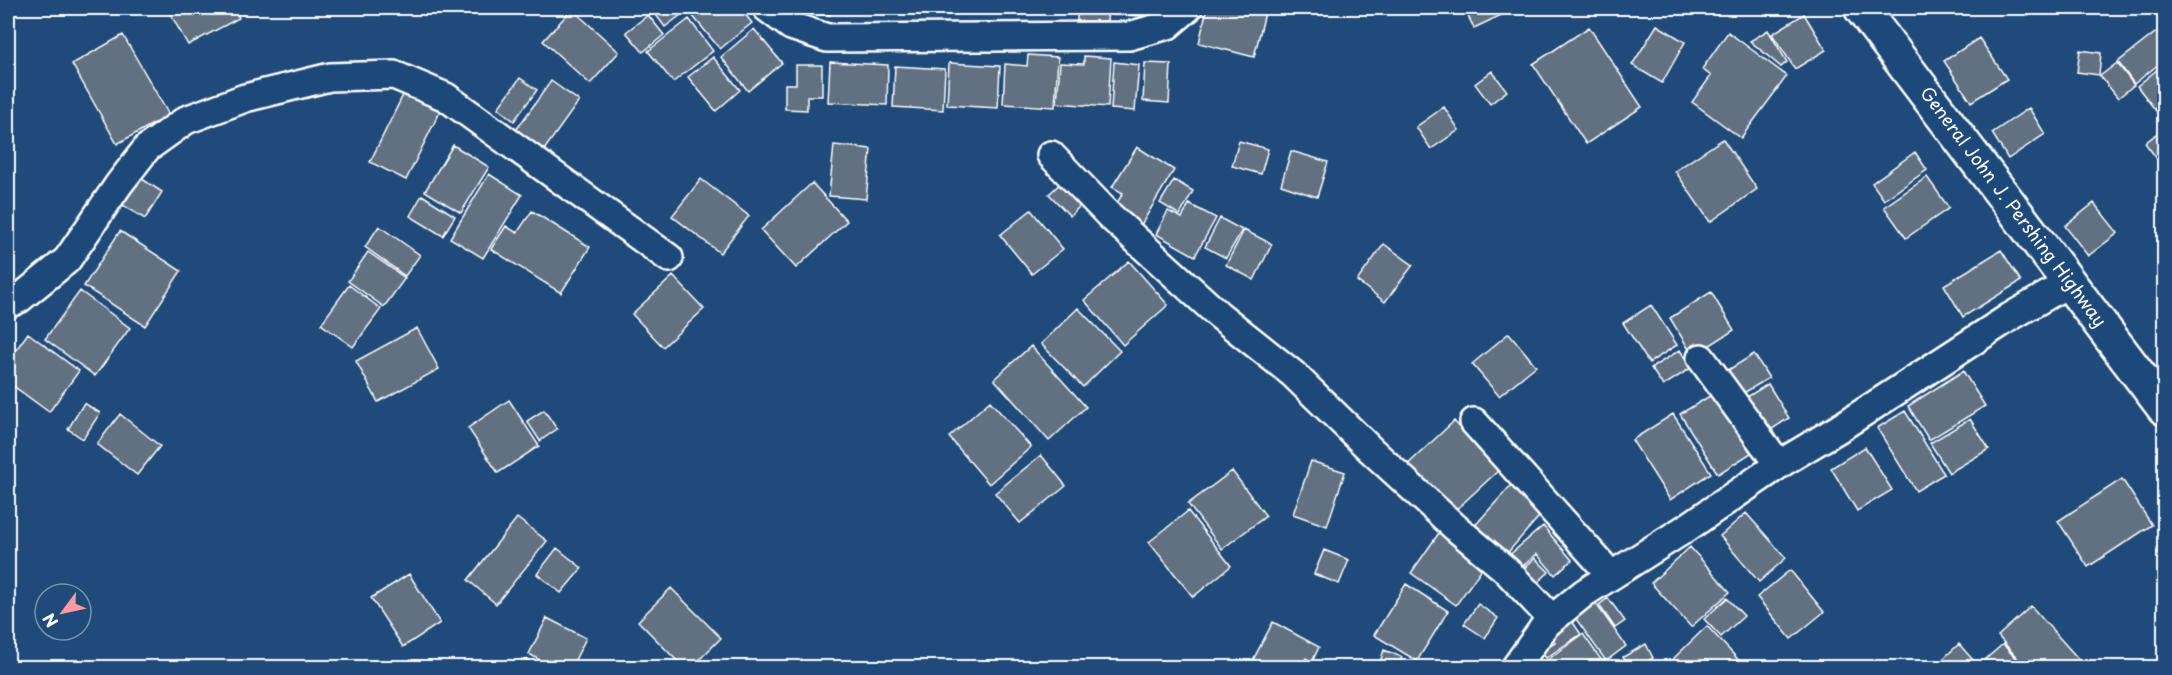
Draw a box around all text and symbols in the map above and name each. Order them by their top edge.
street label: General John J. Pershing Highway [1915,80,2114,332]
north arrow [33,582,93,642]
text: N [36,609,63,633]

